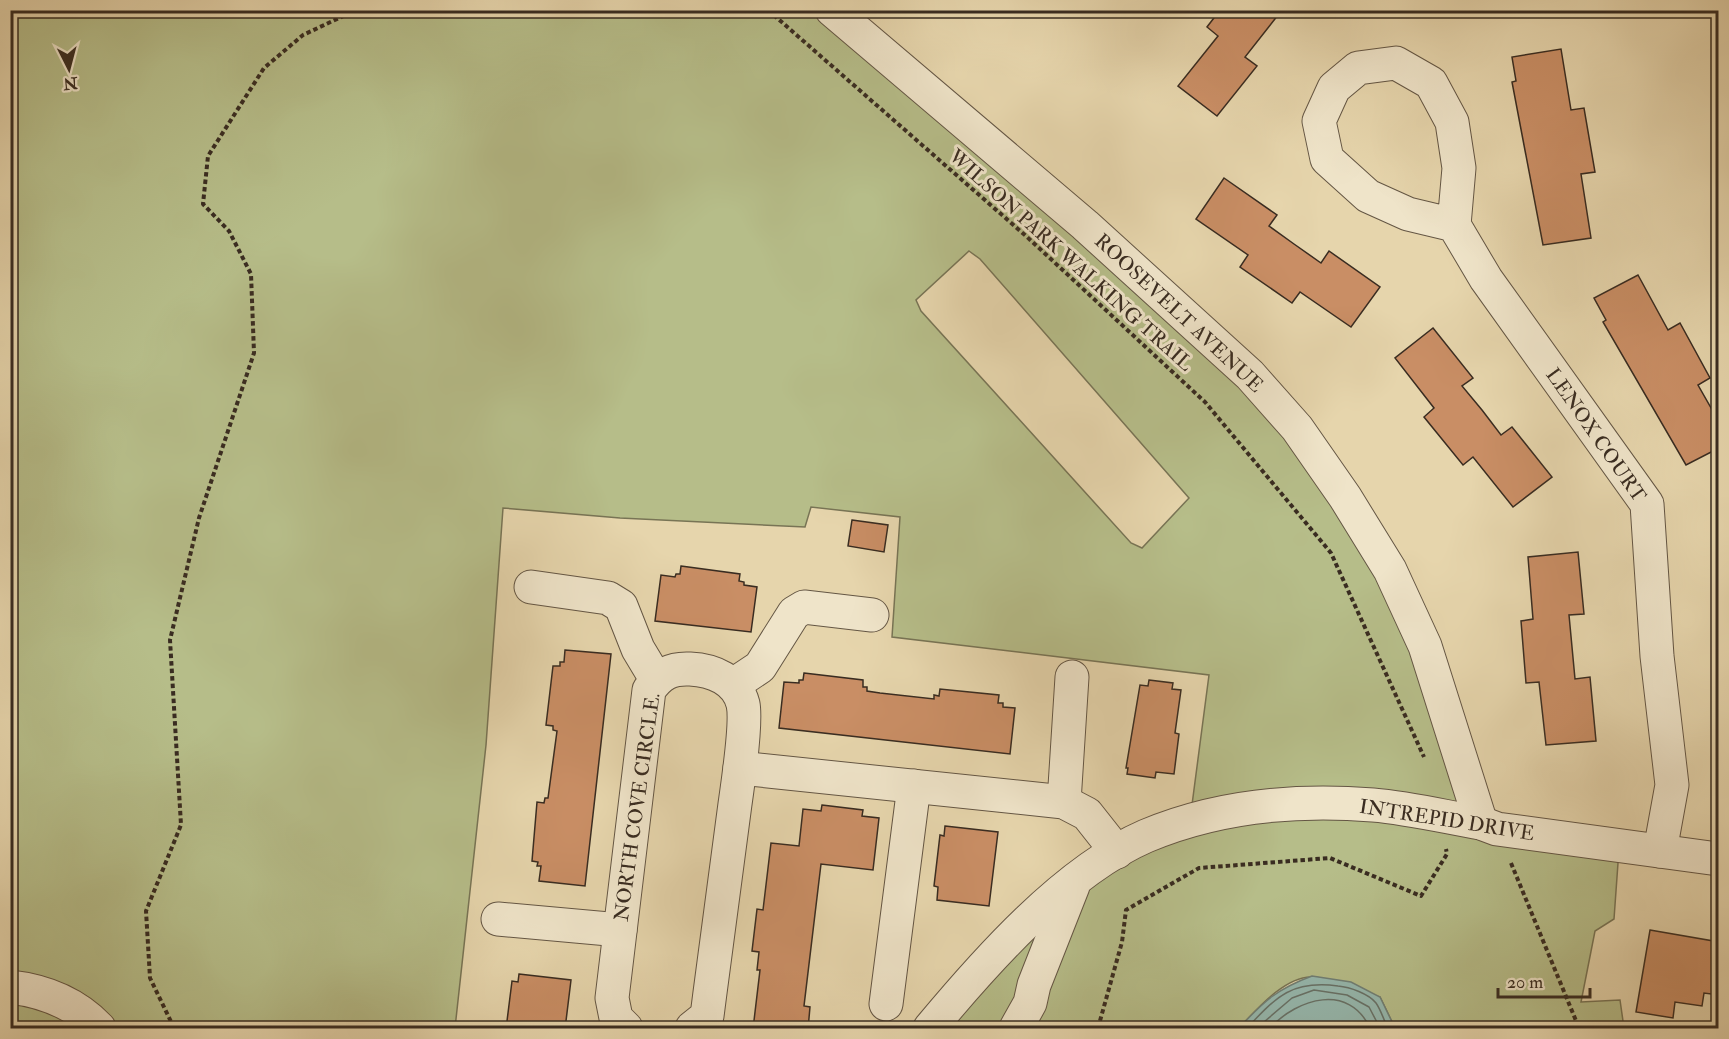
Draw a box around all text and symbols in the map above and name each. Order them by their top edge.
north arrow [39,39,99,99]
text: N [62,72,80,94]
street label: WILSON PARK WALKING TRAIL [943,143,1199,377]
street label: ROOSEVELT AVENUE [1089,228,1269,398]
street label: LENOX COURT [1540,363,1652,507]
street label: NORTH COVE CIRCLE. [609,691,665,923]
street label: INTREPID DRIVE [1358,794,1536,846]
scale bar [1498,961,1590,999]
text: 20 m [1507,971,1543,994]

